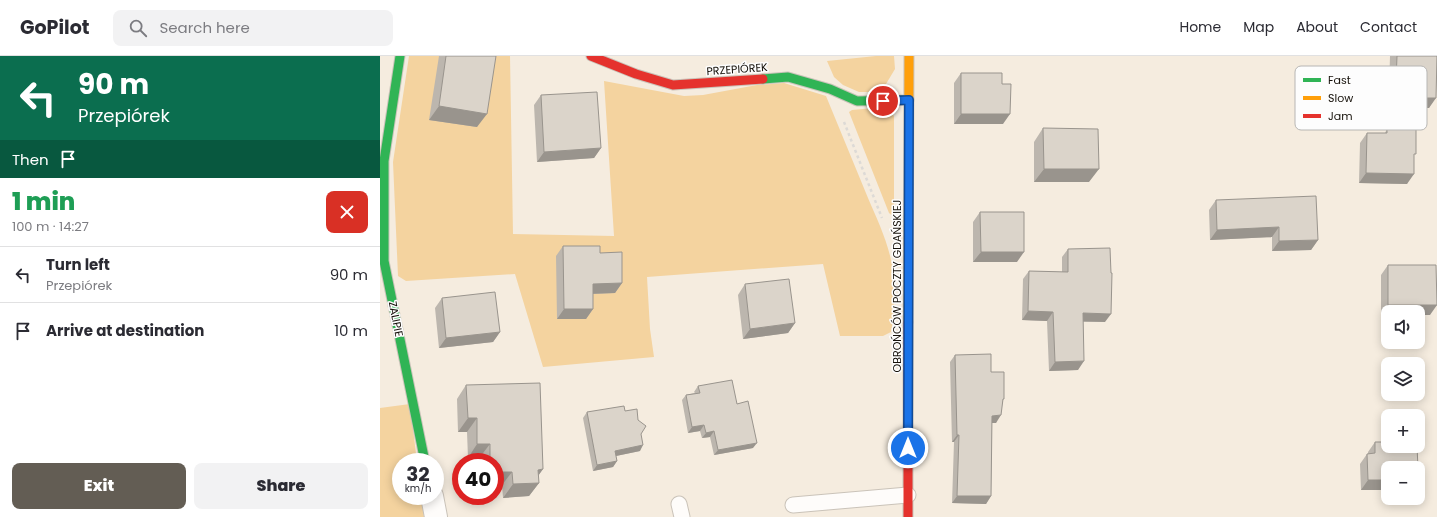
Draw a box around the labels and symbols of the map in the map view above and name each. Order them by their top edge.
street label: PRZEPIÓREK [706,59,769,79]
legend [1295,66,1427,130]
text: Fast [1328,72,1351,88]
pin [866,84,900,118]
text: Slow [1328,90,1353,106]
text: Jam [1328,108,1353,124]
street label: OBROŃCÓW POCZTY GDAŃSKIEJ [889,200,905,372]
street label: ZALIPIE [385,300,407,338]
position arrow [887,427,929,469]
speed limit sign: 40 [452,453,504,505]

